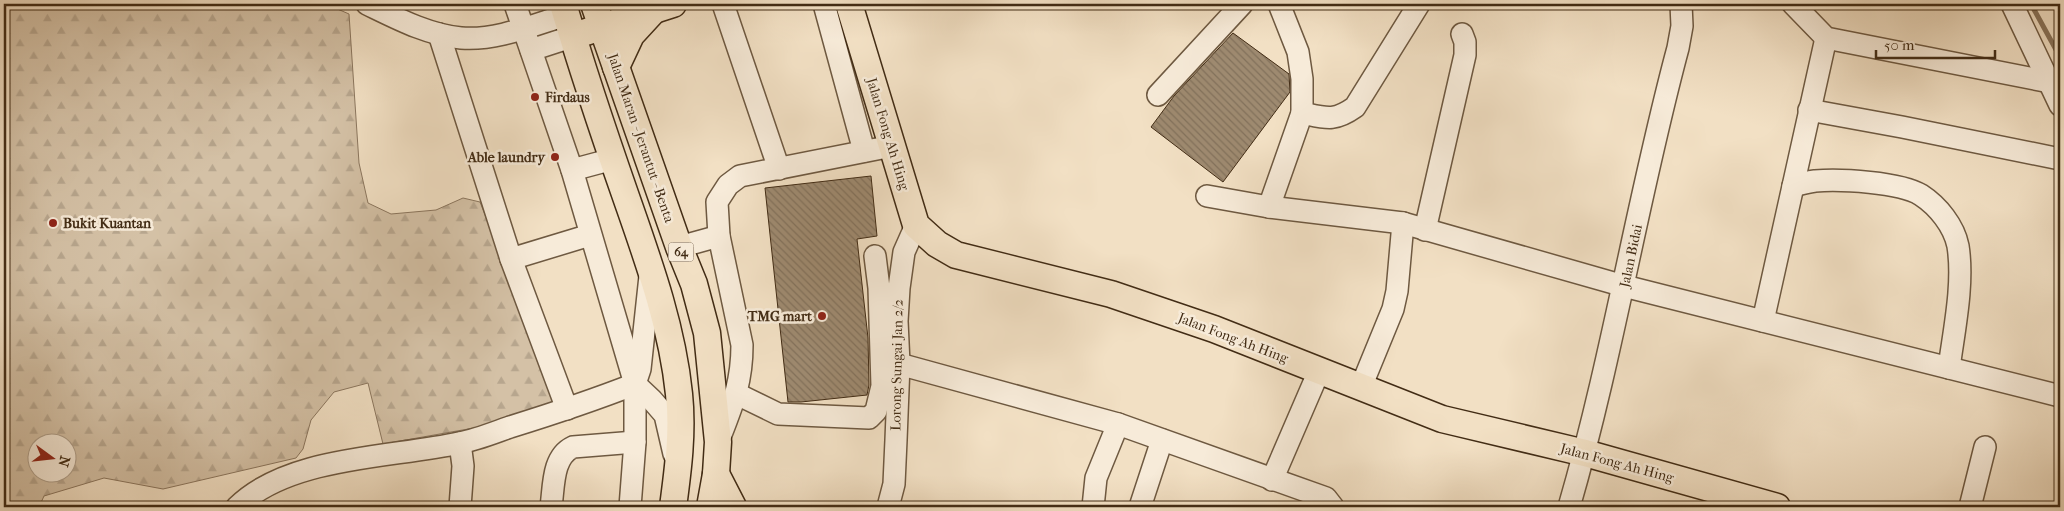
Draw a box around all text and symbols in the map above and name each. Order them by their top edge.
scale bar [1876,28,1995,60]
text: 50 m [1884,36,1915,54]
street label: Jalan Maran - Jerantut - Benta [604,50,678,225]
street label: Jalan Fong Ah Hing [863,75,913,193]
place label: Firdaus [544,89,590,106]
marker: Firdaus [529,91,541,103]
place label: Able laundry [467,149,547,166]
marker: Able laundry [549,151,561,163]
place label: Bukit Kuantan [63,215,152,232]
marker: Bukit Kuantan [47,217,59,229]
street label: Jalan Bidai [1616,223,1646,290]
road number: 64 [668,242,694,262]
street label: Lorong Sungai Jan 2/2 [887,299,907,431]
place label: TMG mart [747,308,813,325]
street label: Jalan Fong Ah Hing [1175,309,1291,367]
marker: TMG mart [816,310,828,322]
north arrow [28,434,78,484]
street label: Jalan Fong Ah Hing [1557,439,1676,486]
text: N [54,454,74,469]

